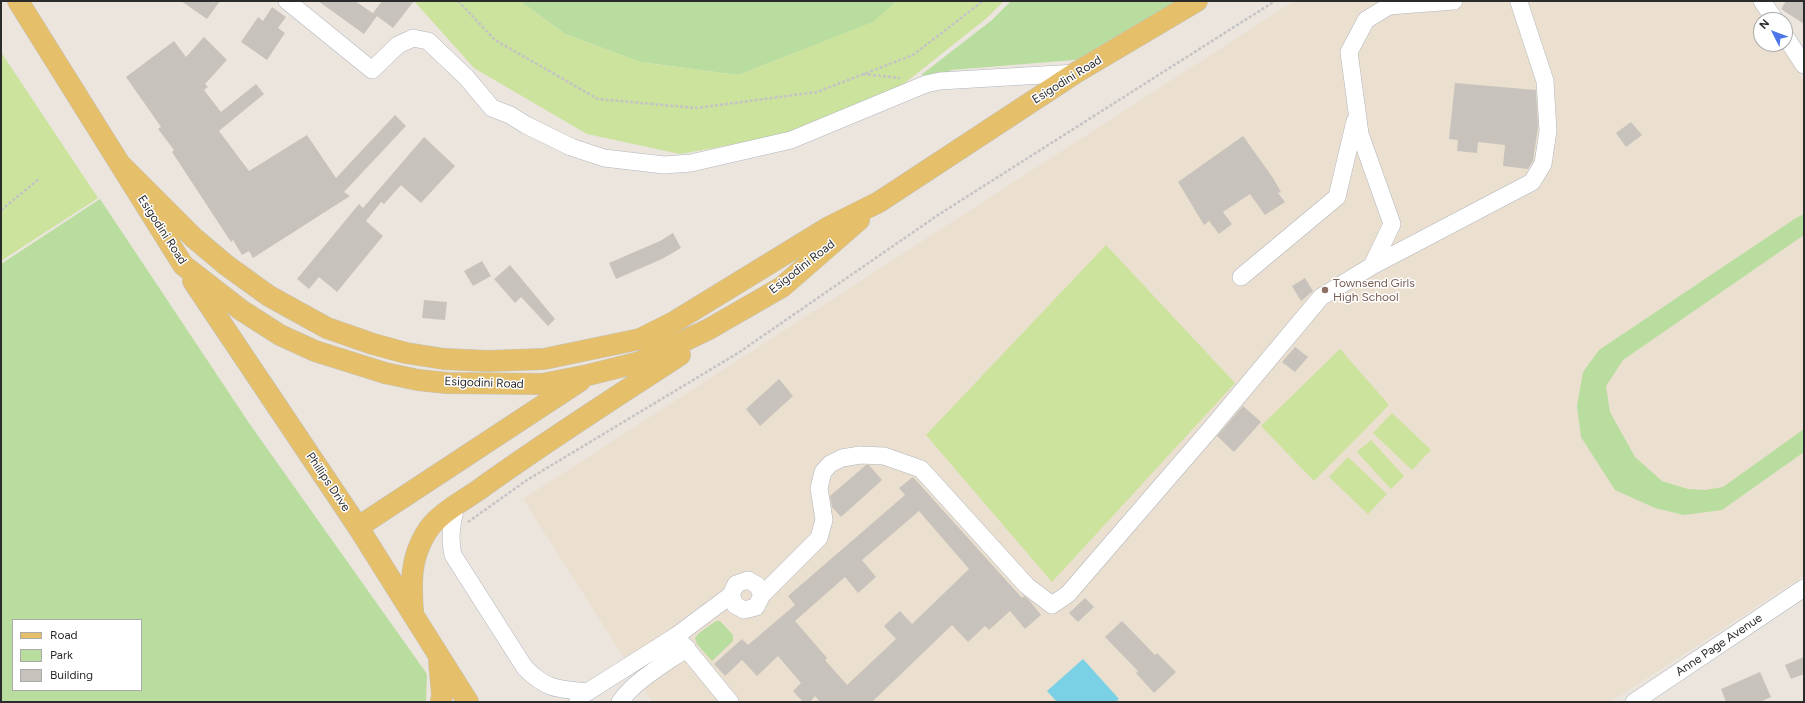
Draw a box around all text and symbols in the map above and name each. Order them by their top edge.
north arrow [1753,12,1793,52]
text: N [1757,17,1772,32]
street label: Esigodini Road [1030,53,1104,107]
street label: Esigodini Road [134,193,190,267]
street label: Esigodini Road [766,237,838,297]
place label: Townsend Girls High School [1333,276,1415,304]
marker: Townsend Girls High School [1320,285,1330,295]
street label: Esigodini Road [444,374,524,392]
street label: Phillips Drive [303,450,353,514]
street label: Anne Page Avenue [1673,611,1765,679]
legend [12,619,142,691]
text: Road [50,628,78,642]
text: Park [50,648,73,662]
text: Building [50,668,93,682]

